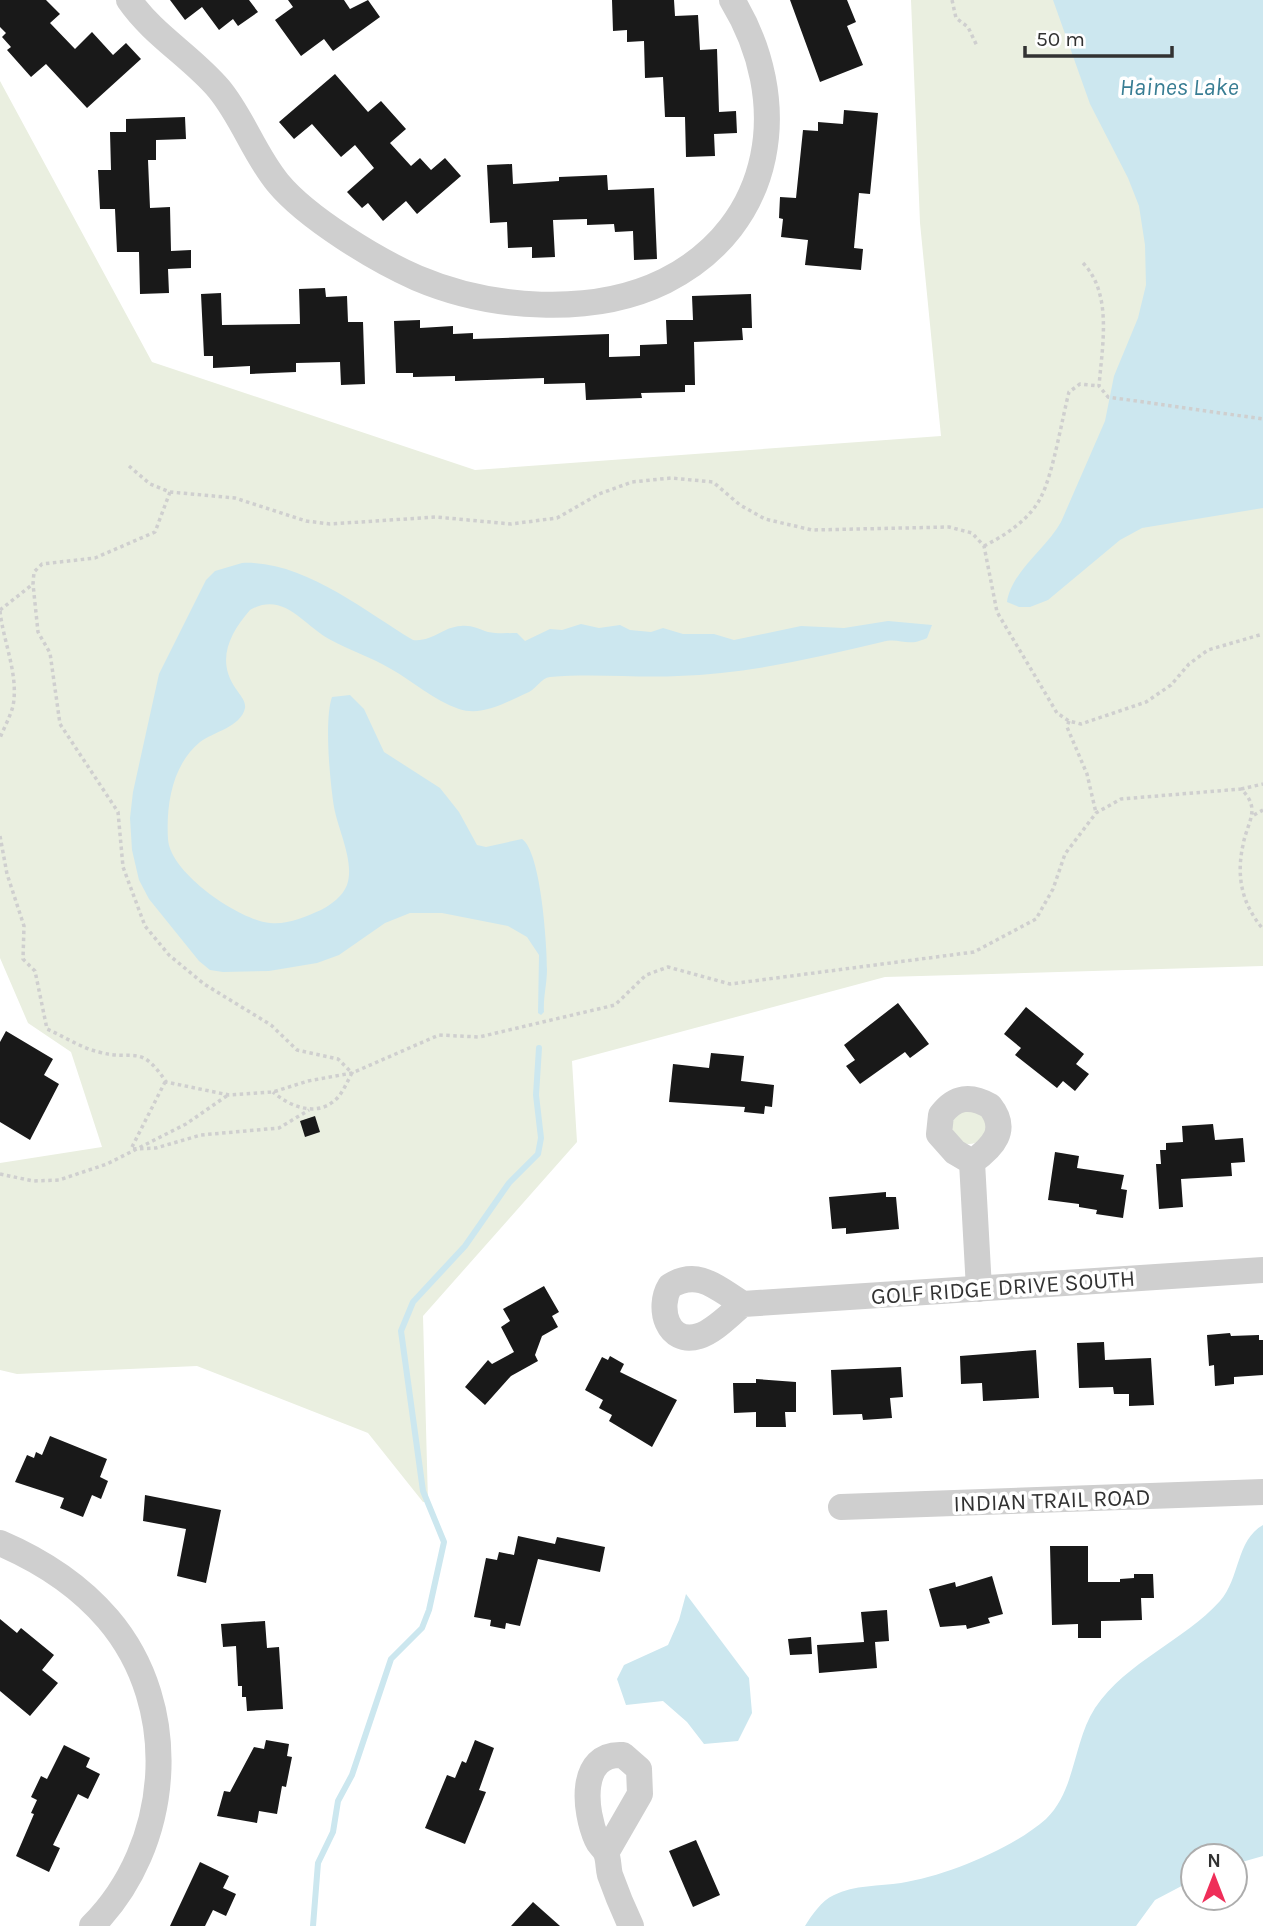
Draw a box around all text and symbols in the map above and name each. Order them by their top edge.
scale bar [1025,14,1172,58]
text: 50 m [1036,27,1085,51]
water label: Haines Lake [1119,73,1239,101]
street label: GOLF RIDGE DRIVE SOUTH [870,1265,1136,1310]
street label: INDIAN TRAIL ROAD [953,1484,1151,1517]
north arrow [1179,1842,1249,1912]
text: N [1207,1850,1221,1872]

